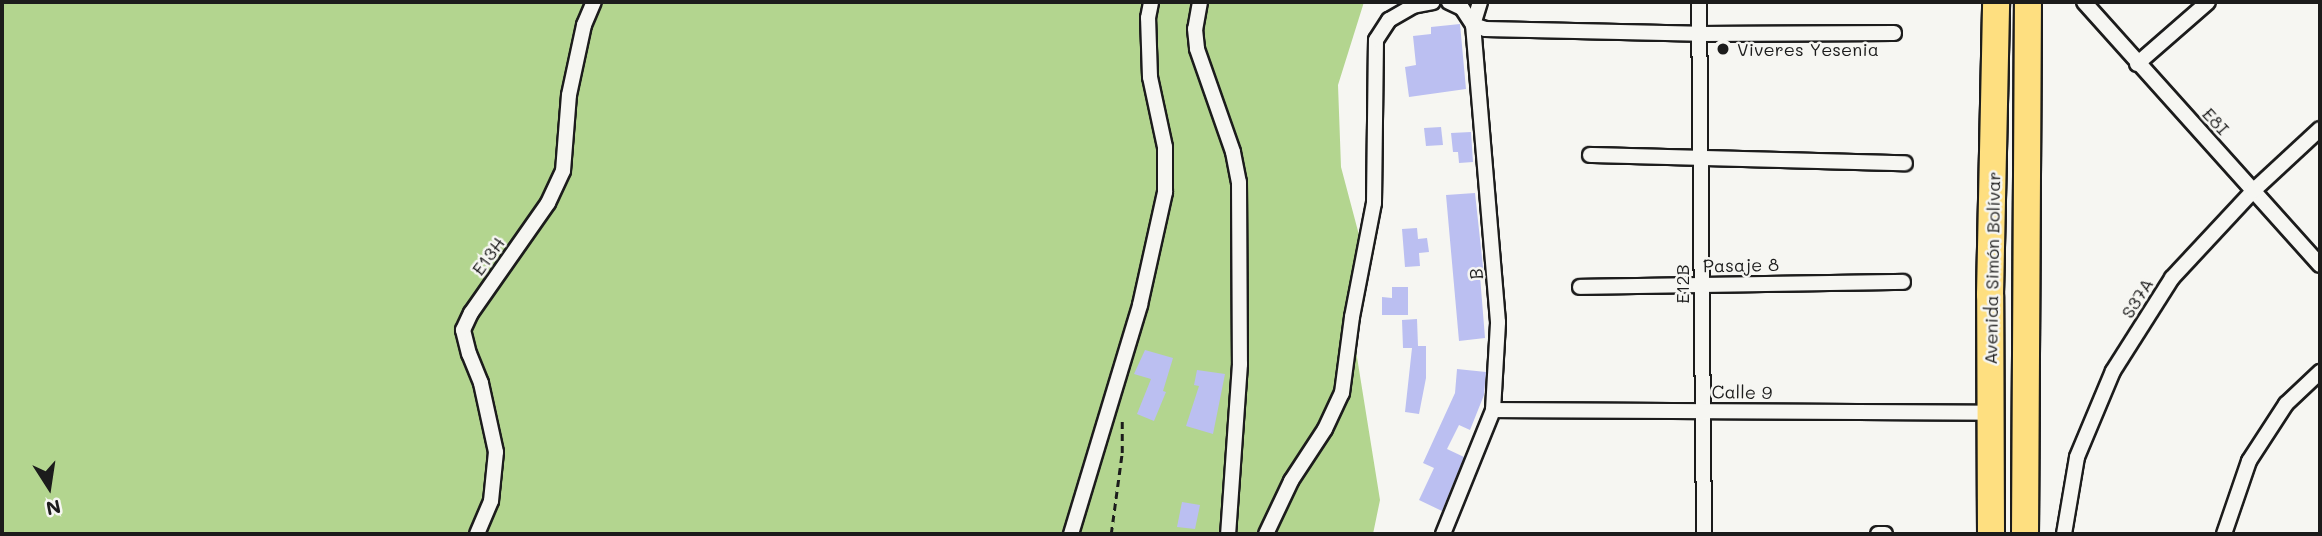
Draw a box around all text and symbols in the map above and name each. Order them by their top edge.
place label: Viveres Yesenia [1737,38,1879,60]
marker: Viveres Yesenia [1715,41,1731,57]
street label: E8I [2198,103,2234,139]
street label: Avenida Simón Bolívar [1980,171,2004,365]
street label: E13H [467,233,509,279]
street label: Pasaje 8 [1703,254,1779,276]
street label: E12B [1671,264,1693,304]
street label: B [1465,268,1487,280]
street label: S37A [2116,274,2158,322]
street label: Calle 9 [1711,381,1773,403]
north arrow [14,452,84,522]
text: N [44,494,63,522]

